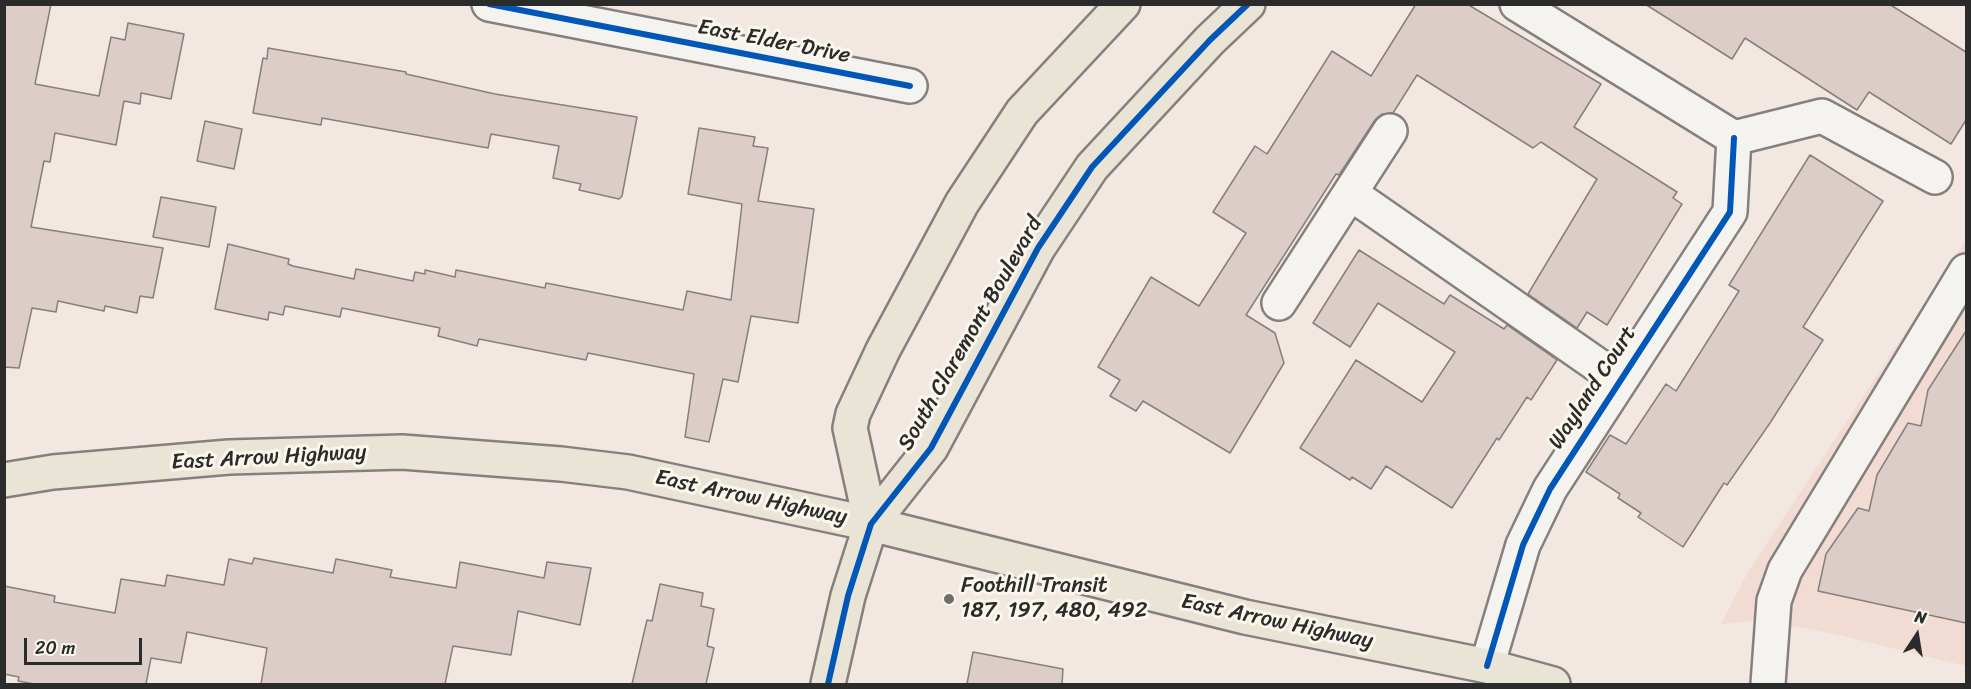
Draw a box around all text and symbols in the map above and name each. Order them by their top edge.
street label: East Elder Drive [696,14,852,70]
street label: South Claremont Boulevard [893,212,1049,456]
street label: Wayland Court [1543,322,1643,454]
street label: East Arrow Highway [171,440,367,476]
street label: East Arrow Highway [653,465,849,531]
place label: Foothill Transit 187, 197, 480, 492 [961,573,1148,624]
street label: East Arrow Highway [1179,589,1375,655]
marker: Foothill Transit 187, 197, 480, 492 [942,592,956,606]
text: N [1912,602,1929,632]
north arrow [1887,605,1947,665]
scale bar [27,626,146,664]
text: 20 m [35,632,75,664]

